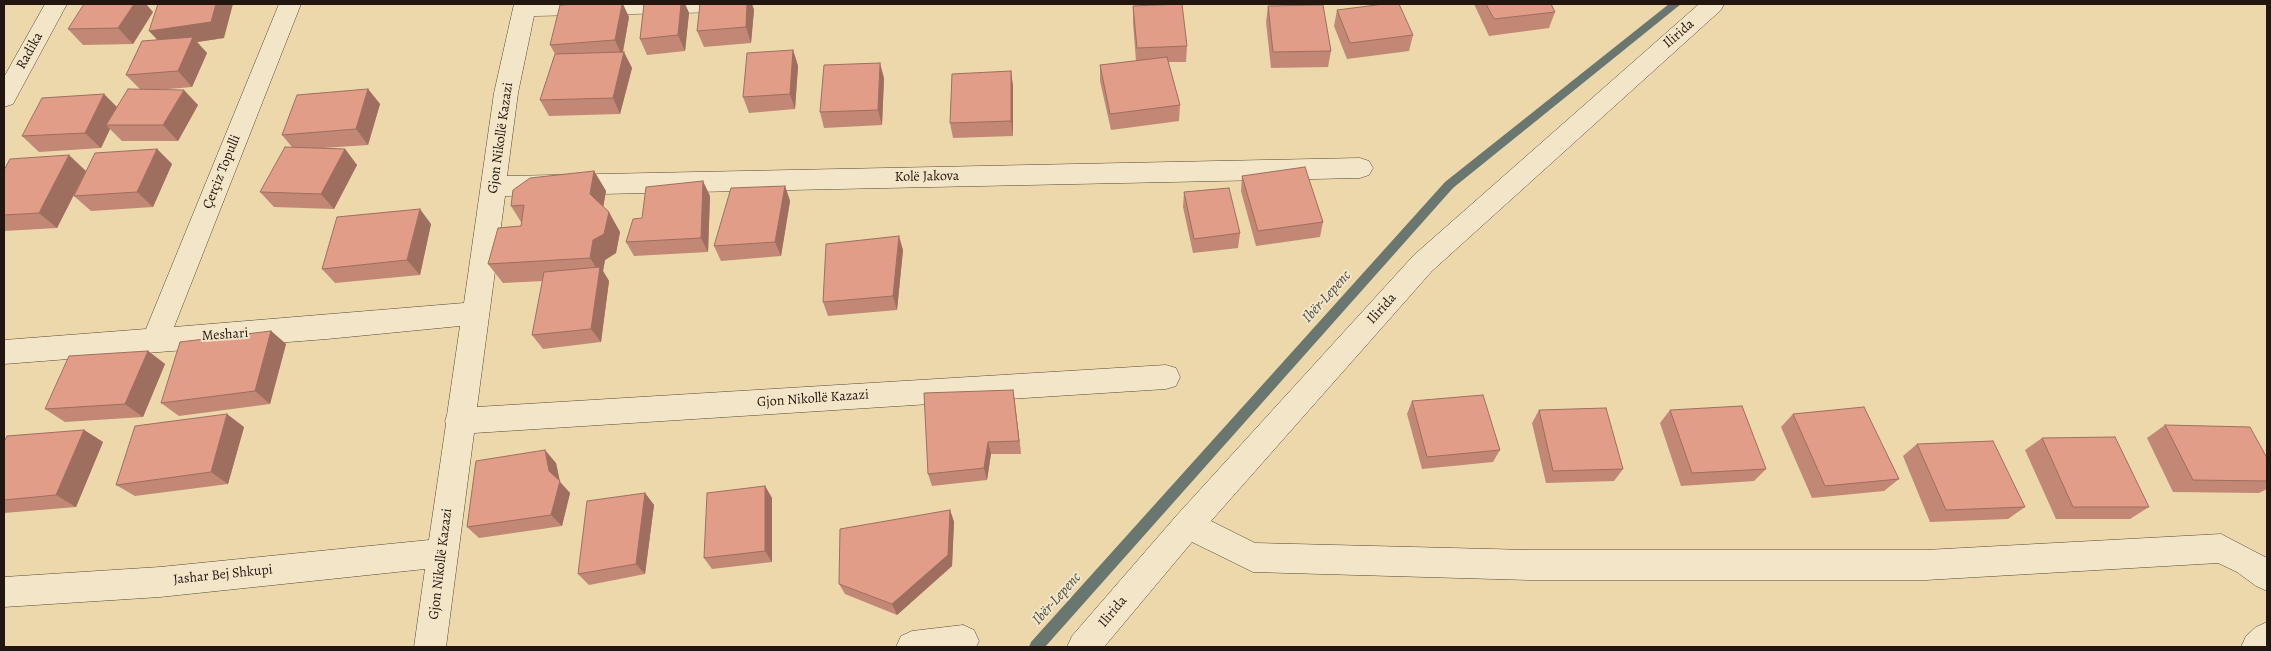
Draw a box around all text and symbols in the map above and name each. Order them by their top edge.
street label: Ilirida [1660,16,1698,52]
street label: Radika [13,30,47,72]
street label: Gjon Nikollë Kazazi [485,81,517,195]
street label: Çerçiz Topulli [199,132,245,212]
street label: Kolë Jakova [895,168,959,186]
water label: Ibër-Lepenc [1299,267,1355,327]
street label: Ilirida [1364,290,1400,328]
street label: Meshari [201,325,249,345]
street label: Gjon Nikollë Kazazi [756,387,870,411]
street label: Gjon Nikollë Kazazi [426,507,456,621]
street label: Jashar Bej Shkupi [172,561,274,589]
water label: Ibër-Lepenc [1029,569,1085,629]
street label: Ilirida [1095,593,1131,631]

